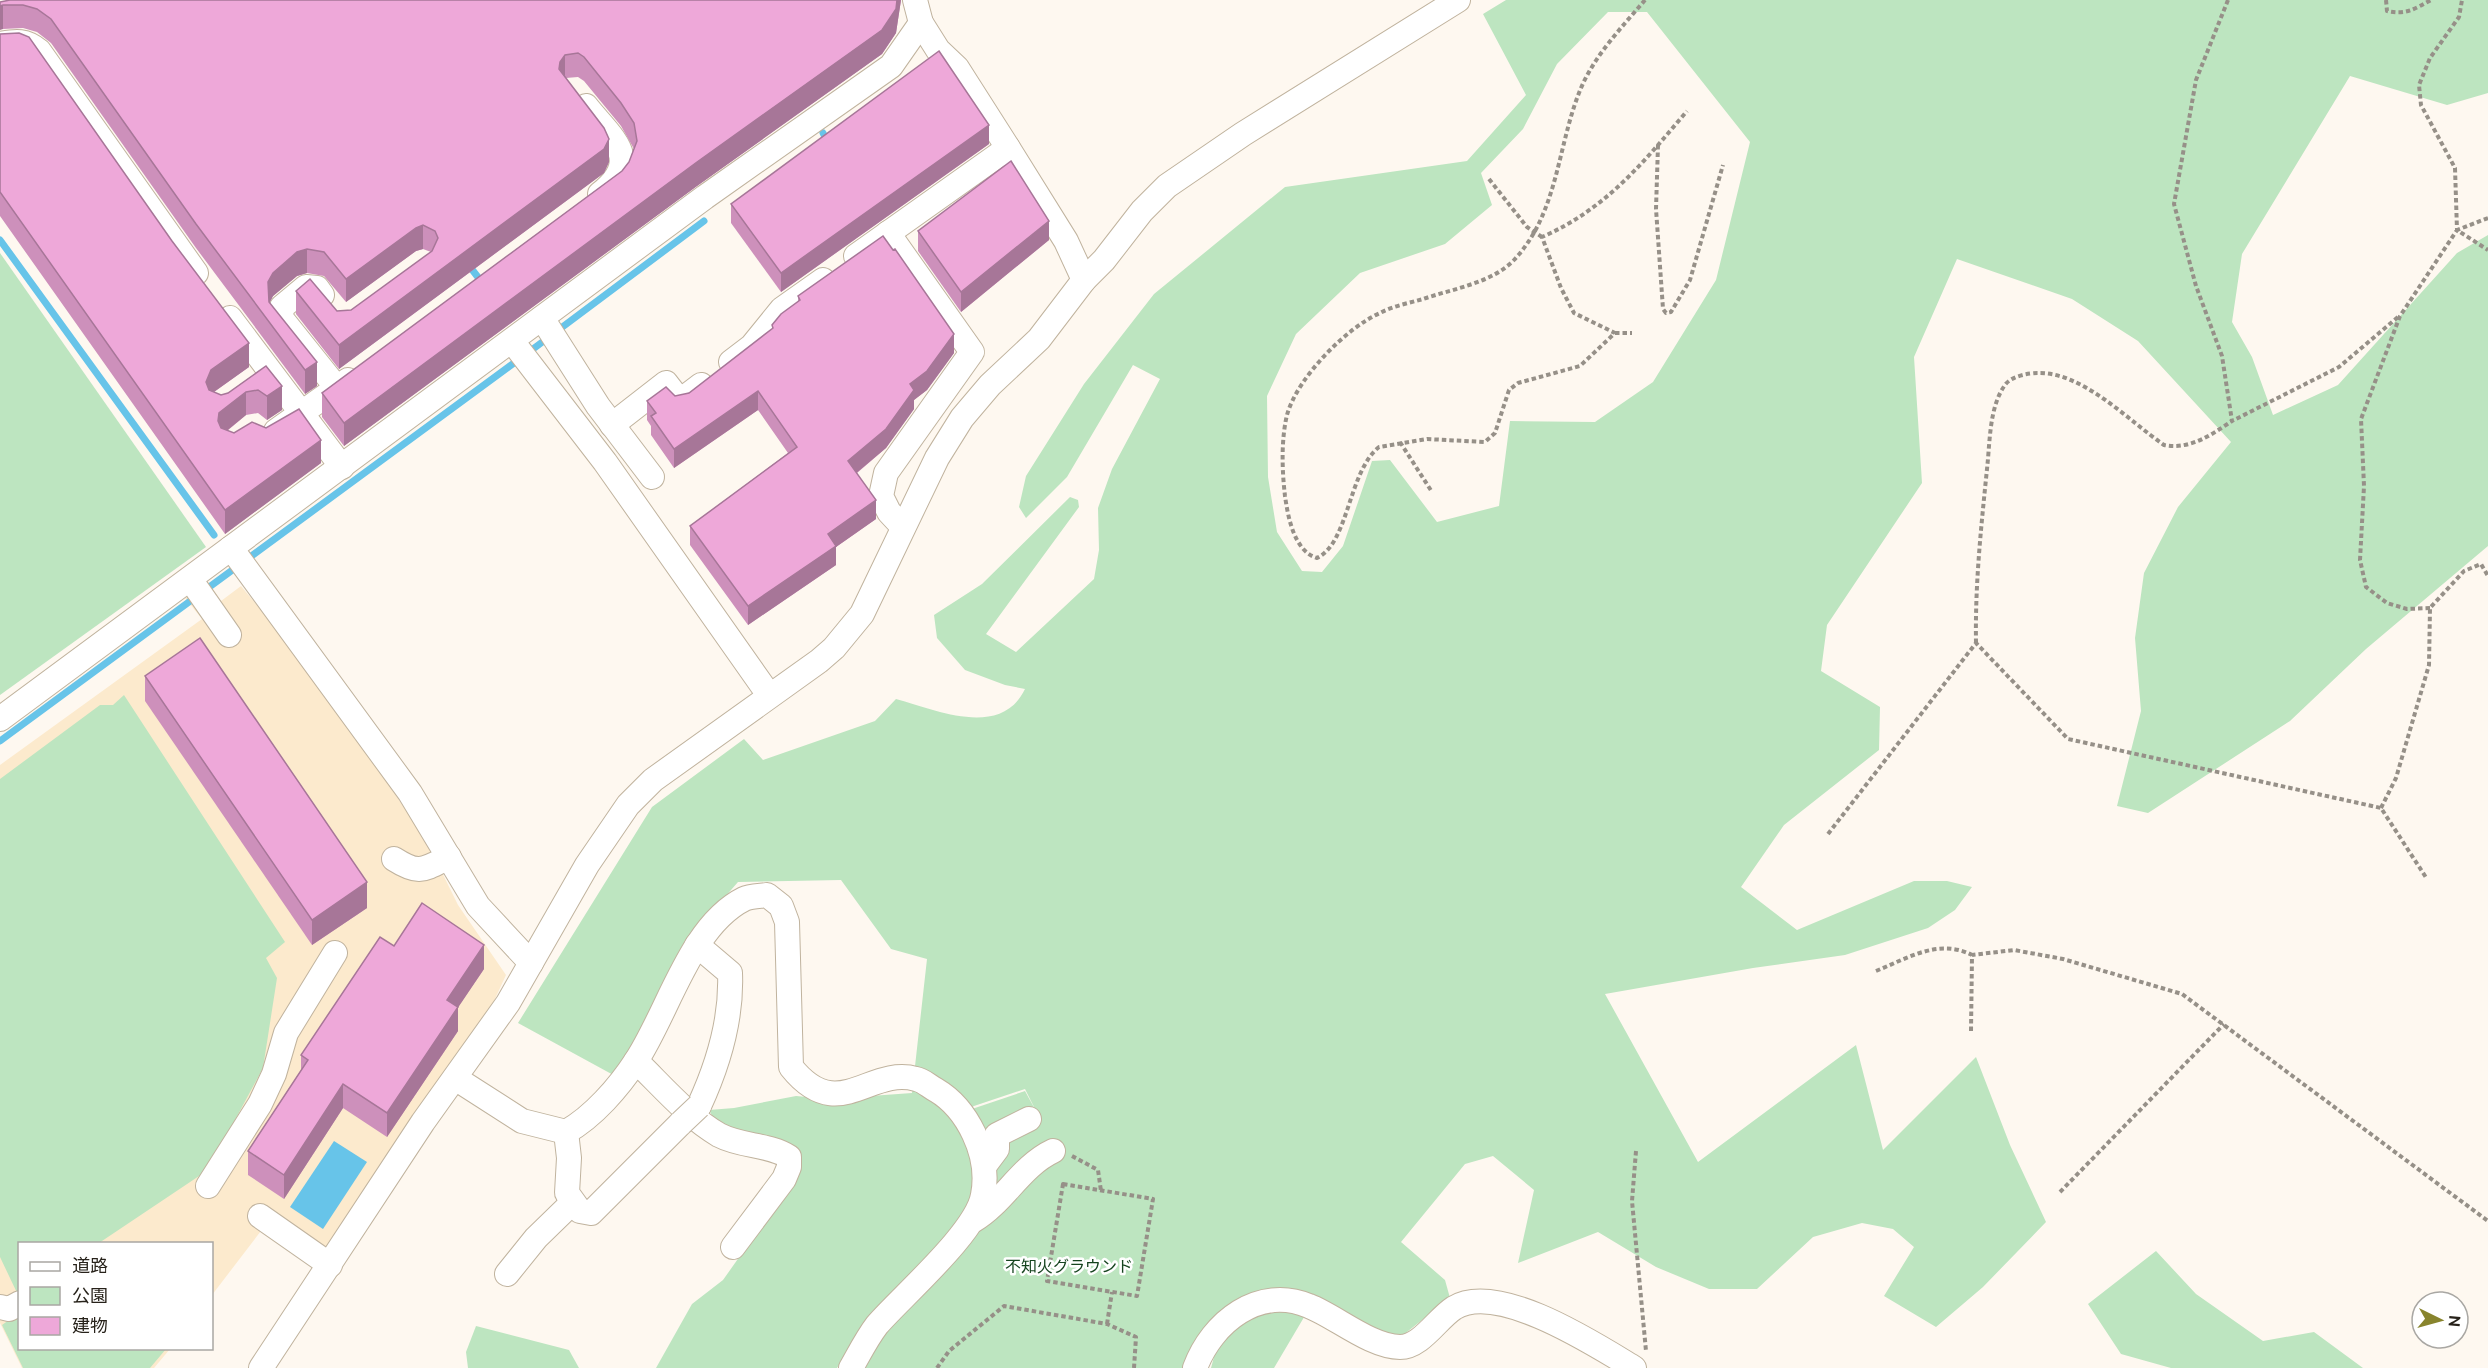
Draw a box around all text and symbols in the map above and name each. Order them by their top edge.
legend [18,1242,213,1350]
text: 道路 [72,1255,108,1275]
park label: 不知火グラウンド [1005,1257,1133,1275]
text: 公園 [72,1285,108,1305]
north arrow [2410,1290,2470,1350]
text: 建物 [72,1315,108,1335]
text: N [2445,1315,2464,1328]

